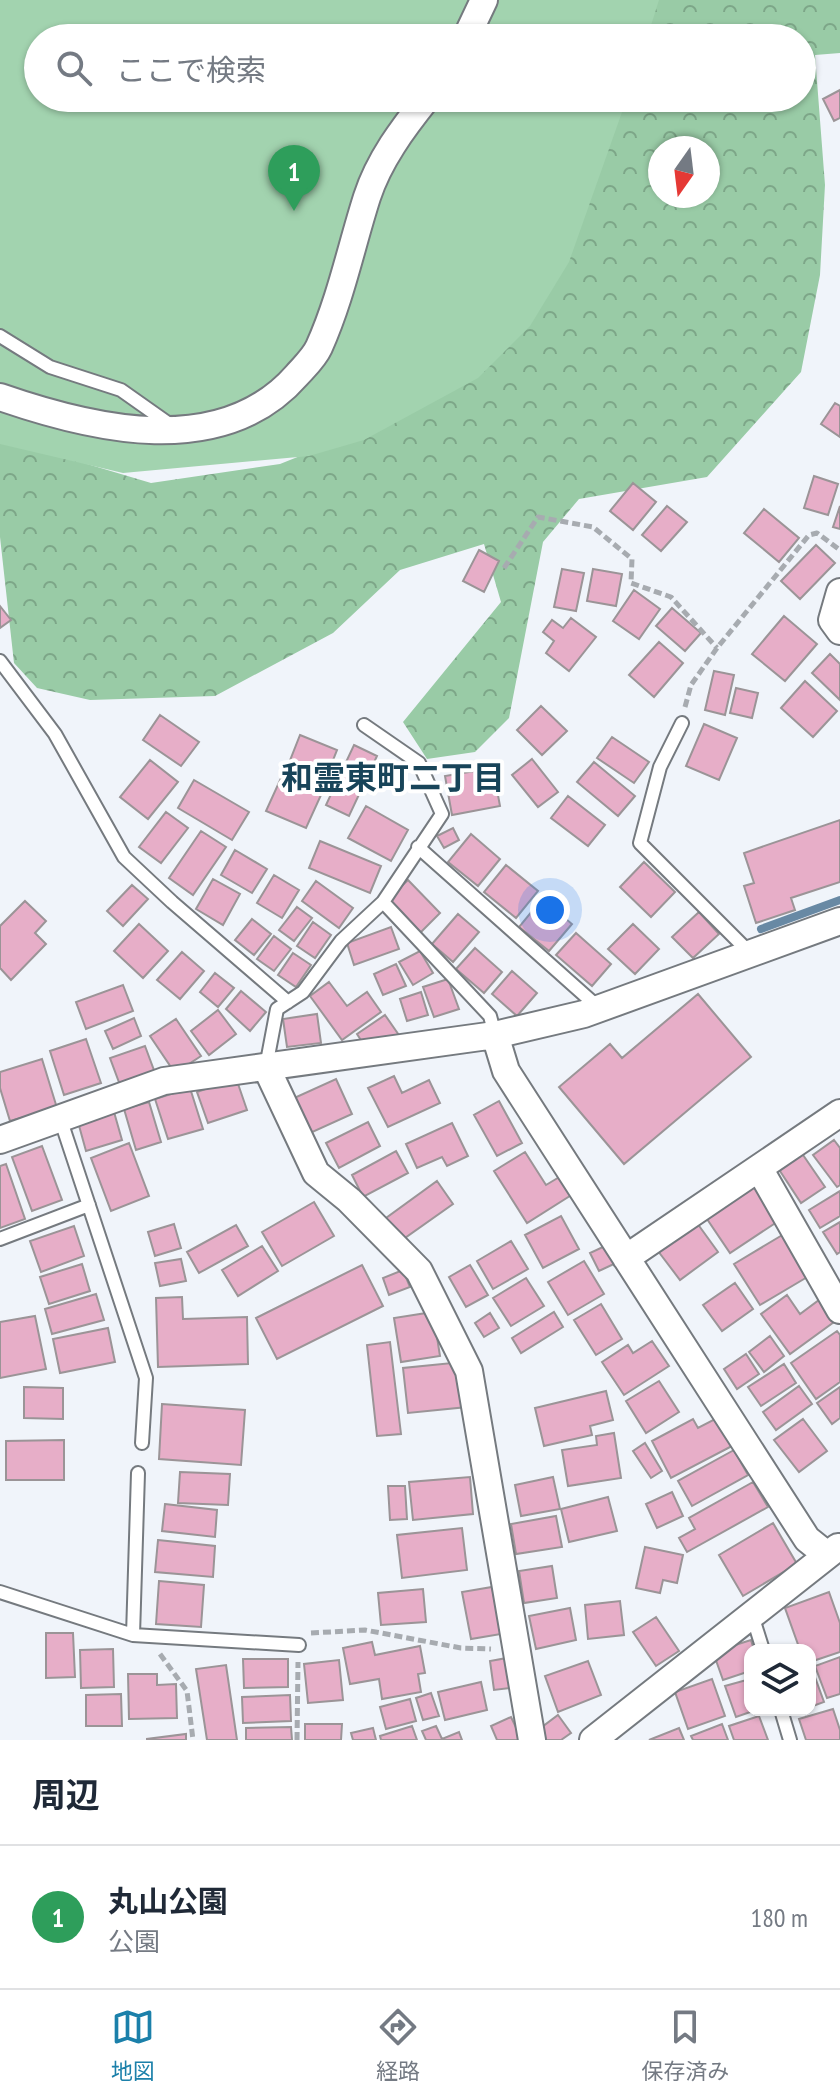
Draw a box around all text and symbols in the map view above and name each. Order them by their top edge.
search box [24,24,816,112]
icon: search [52,46,96,90]
text: ここで検索 [116,50,266,89]
north arrow [648,136,720,208]
pin: 1 [268,145,320,211]
district label: 和霊東町二丁目 [281,756,505,798]
your location [530,890,570,930]
map controls [744,1644,816,1716]
button: layers [744,1644,816,1716]
text: 周辺 [32,1772,100,1816]
text: 丸山公園 [108,1881,228,1920]
text: 1 [52,1901,64,1934]
text: 180 m [750,1901,808,1934]
text: 公園 [108,1925,160,1958]
tab: 地図 [111,2005,155,2085]
tab: 経路 [376,2005,420,2085]
tab: 保存済み [641,2005,729,2085]

